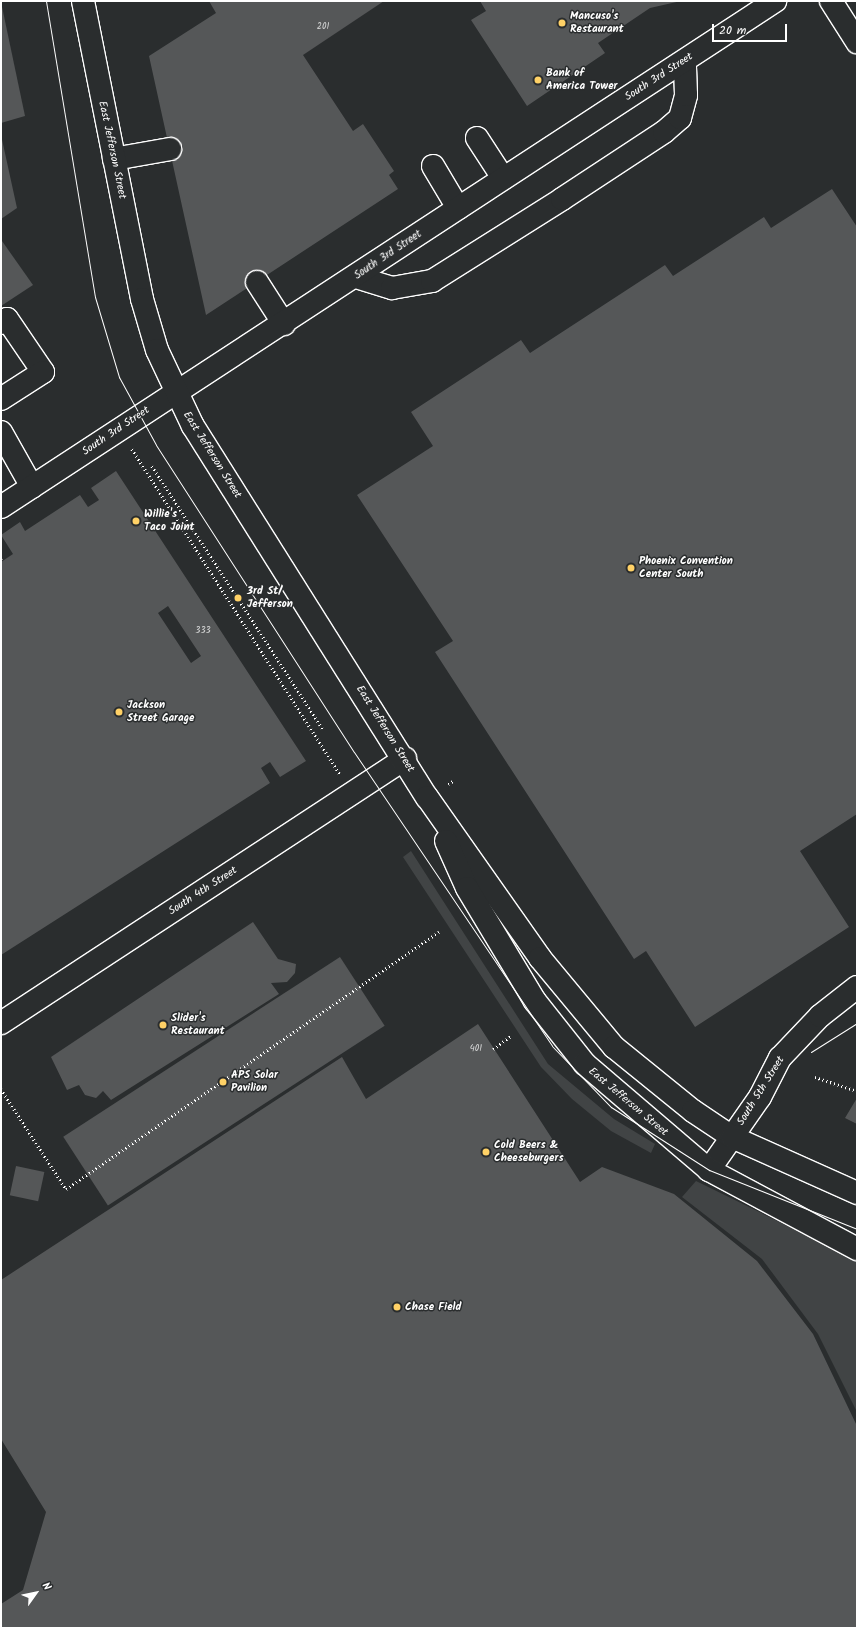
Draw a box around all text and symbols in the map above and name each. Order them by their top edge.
place label: Mancuso's Restaurant [570,10,624,36]
scale bar [714,16,789,42]
marker: Mancuso's Restaurant [557,18,567,28]
text: 20 m [719,21,746,40]
house number: 201 [317,22,329,32]
street label: South 3rd Street [623,50,695,104]
place label: Bank of America Tower [546,67,618,93]
marker: Bank of America Tower [533,75,543,85]
street label: East Jefferson Street [95,100,129,200]
street label: South 3rd Street [352,228,424,282]
street label: South 3rd Street [80,404,152,458]
street label: East Jefferson Street [180,409,244,501]
place label: Willie's Taco Joint [144,508,195,534]
marker: Willie's Taco Joint [131,516,141,526]
place label: Phoenix Convention Center South [639,555,733,581]
marker: Phoenix Convention Center South [626,563,636,573]
place label: 3rd St/ Jefferson [247,585,293,611]
marker: 3rd St/ Jefferson [232,592,244,604]
house number: 333 [195,626,211,636]
street label: East Jefferson Street [353,683,417,775]
place label: Jackson Street Garage [127,699,194,725]
marker: Jackson Street Garage [114,707,124,717]
street label: South 4th Street [166,864,240,918]
place label: Slider's Restaurant [171,1012,225,1038]
marker: Slider's Restaurant [158,1020,168,1030]
house number: 401 [470,1044,482,1054]
street label: South 5th Street [734,1054,788,1128]
street label: East Jefferson Street [586,1065,670,1139]
place label: APS Solar Pavilion [231,1069,278,1095]
marker: APS Solar Pavilion [218,1077,228,1087]
place label: Cold Beers & Cheeseburgers [494,1139,564,1165]
marker: Cold Beers & Cheeseburgers [481,1147,491,1157]
place label: Chase Field [405,1300,461,1314]
marker: Chase Field [392,1302,402,1312]
north arrow [16,1573,56,1613]
text: N [37,1579,56,1594]

